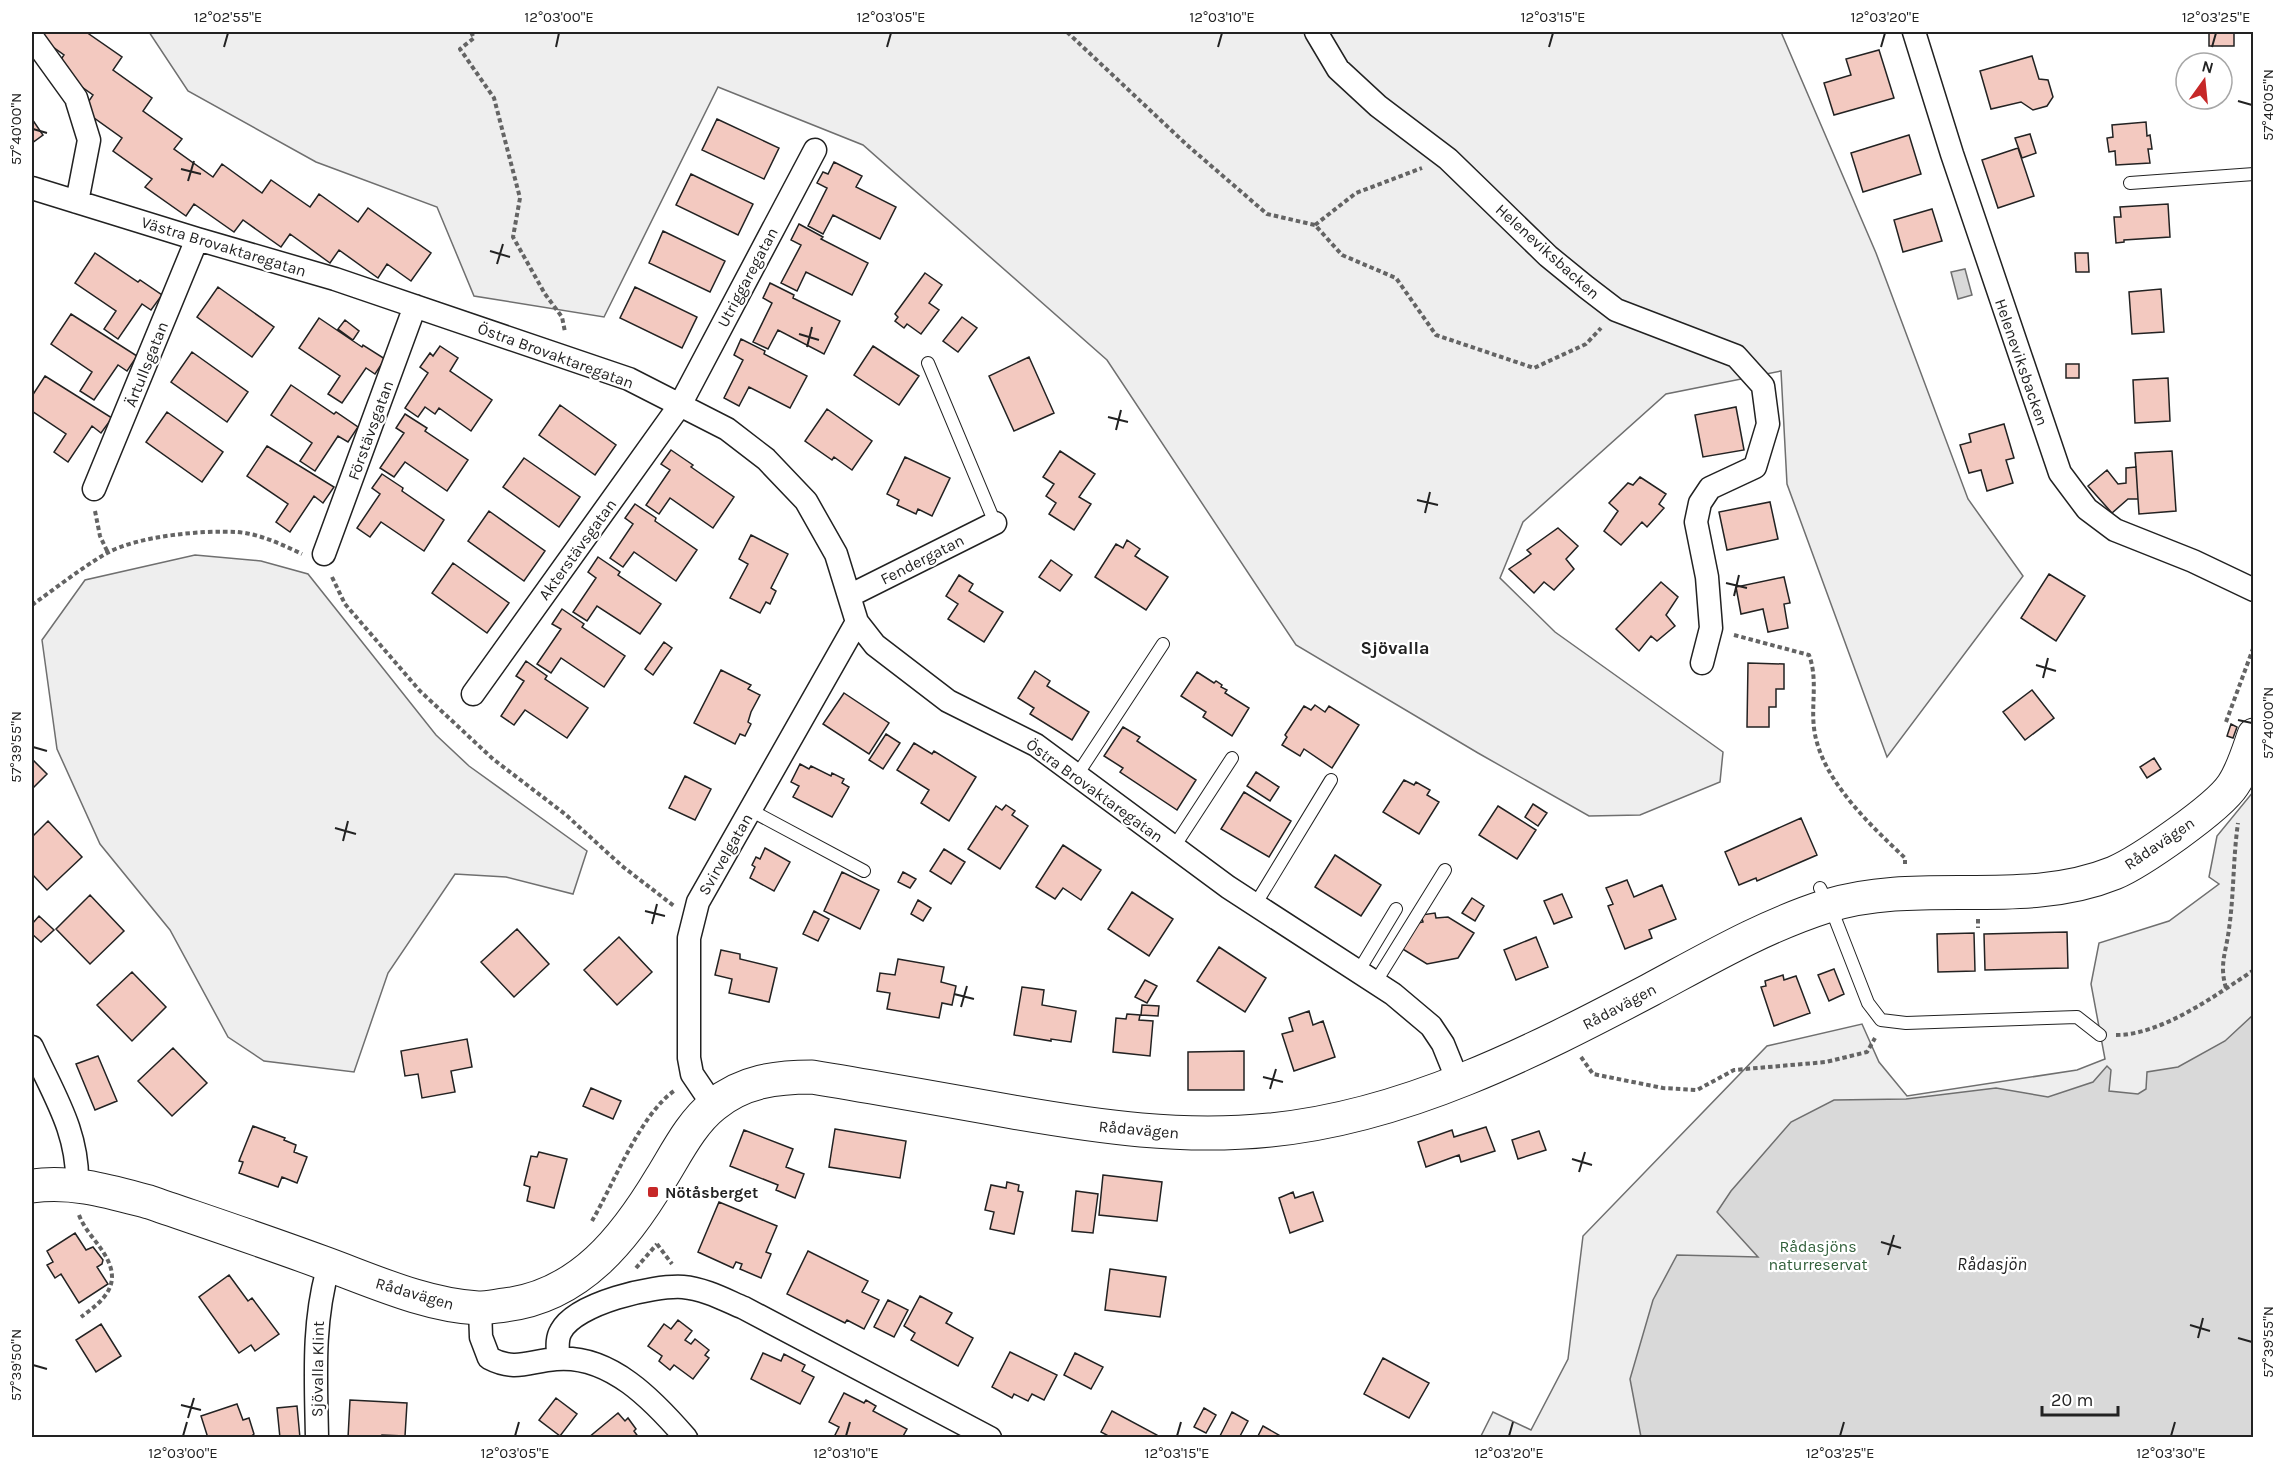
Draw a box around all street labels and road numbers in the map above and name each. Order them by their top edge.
street label: Heleneviksbacken [1492,200,1603,303]
street label: Västra Brovaktaregatan [139,212,309,281]
street label: Utriggaregatan [713,224,782,330]
street label: Heleneviksbacken [1991,296,2052,428]
street label: Östra Brovaktaregatan [475,318,636,393]
street label: Ärtullsgatan [121,319,172,410]
street label: Förstävsgatan [344,378,397,483]
street label: Akterstävsgatan [534,495,620,604]
street label: Fendergatan [877,530,967,589]
street label: Östra Brovaktaregatan [1023,734,1167,846]
street label: Svirvelgatan [694,810,756,899]
street label: Rådavägen [2121,813,2198,874]
street label: Rådavägen [1579,979,1659,1034]
street label: Rådavägen [1098,1117,1180,1142]
street label: Rådavägen [373,1273,456,1314]
street label: Sjövalla Klint [307,1321,328,1417]

